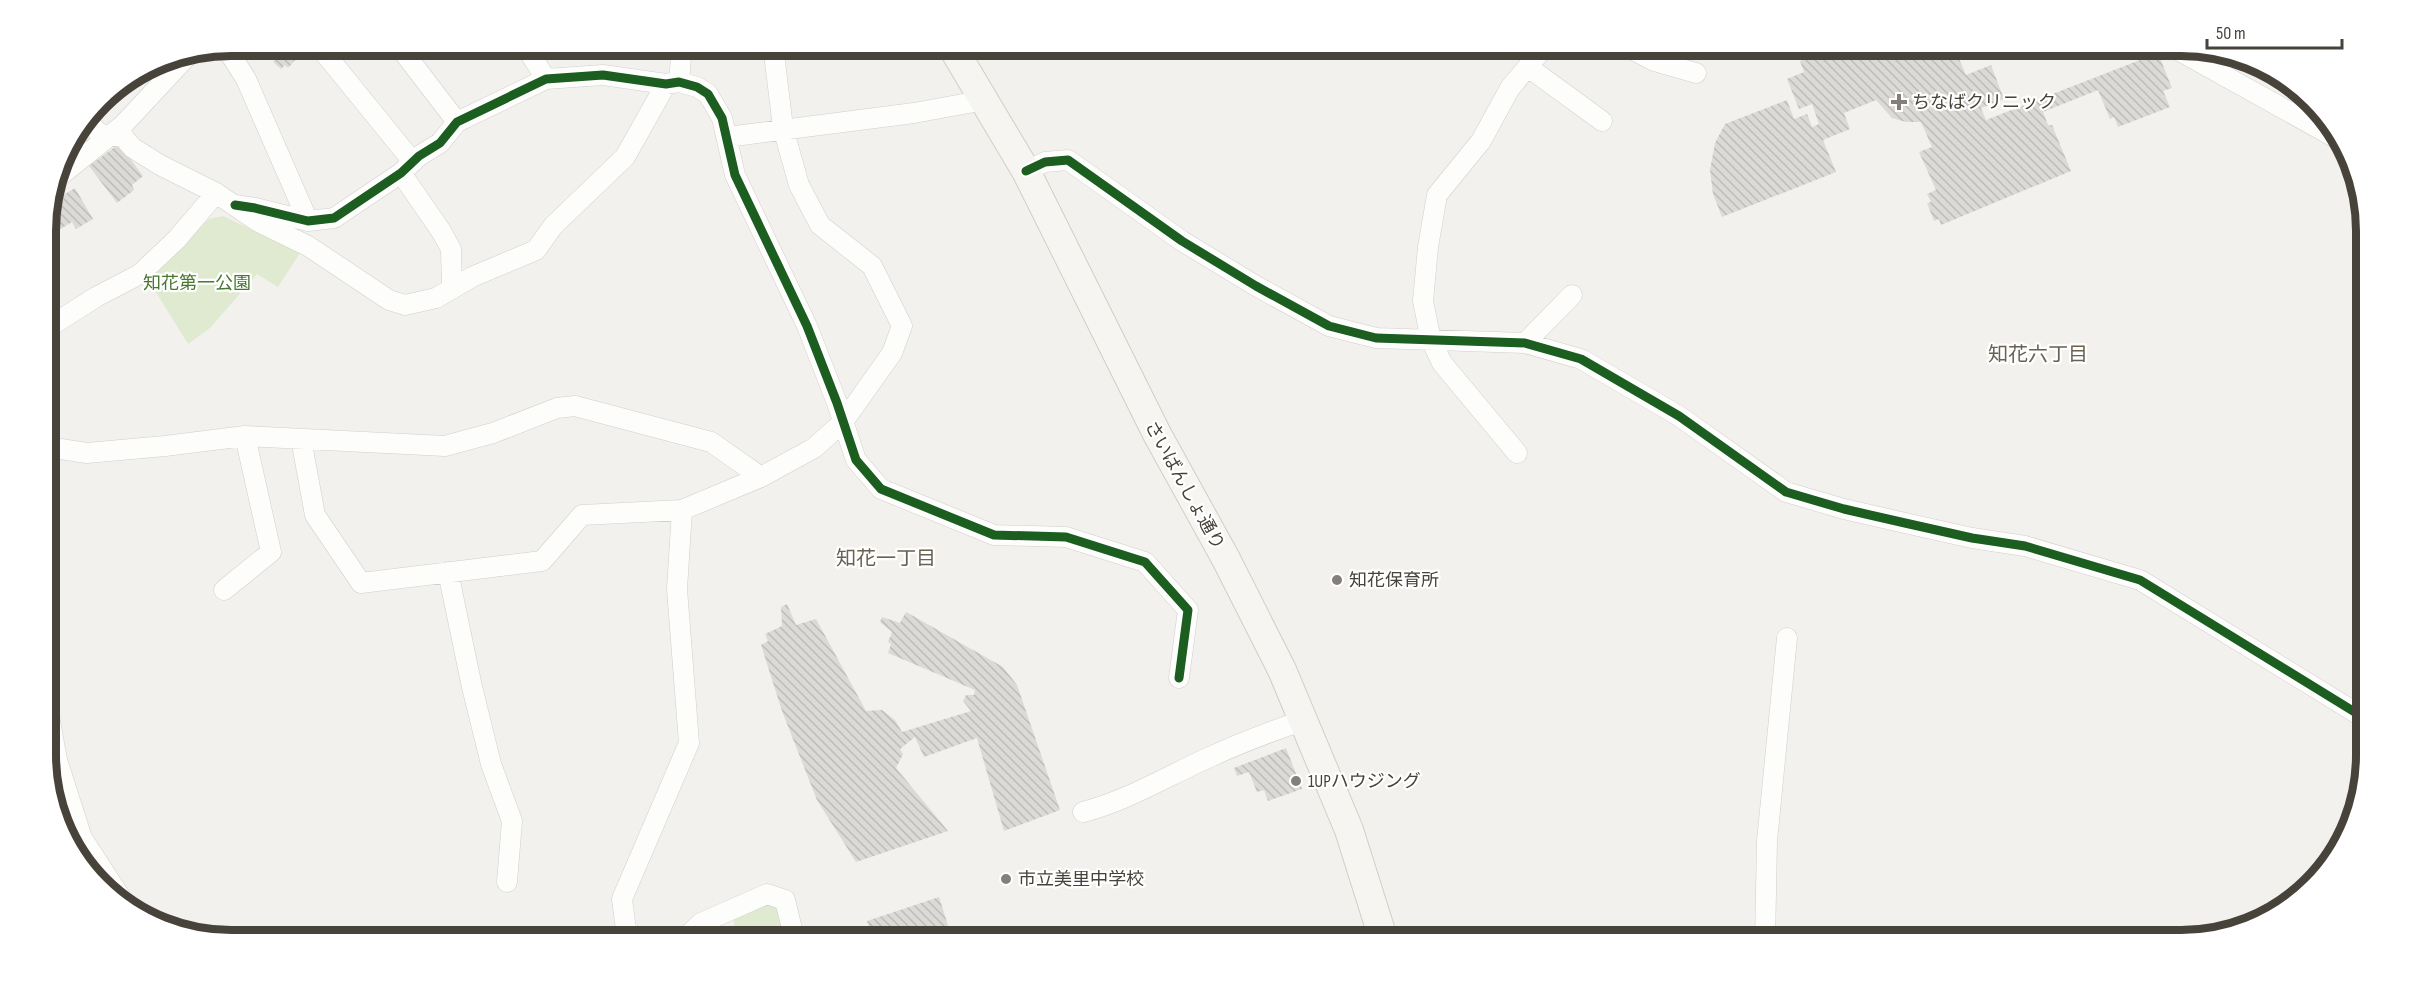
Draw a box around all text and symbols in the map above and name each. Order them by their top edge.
scale bar [2207,12,2342,50]
text: 50 m [2216,23,2246,44]
place label: ちなばクリニック [1912,92,2056,113]
marker: ちなばクリニック [1890,93,1908,111]
park label: 知花第一公園 [143,273,251,294]
district label: 知花六丁目 [1988,343,2088,367]
street label: さいばんしょ通り [1140,417,1229,553]
district label: 知花一丁目 [836,547,936,571]
place label: 知花保育所 [1349,570,1439,591]
marker: 知花保育所 [1330,573,1344,587]
place label: 1UPハウジング [1308,771,1421,792]
marker: 1UPハウジング [1289,774,1303,788]
place label: 市立美里中学校 [1018,869,1144,890]
marker: 市立美里中学校 [999,872,1013,886]

